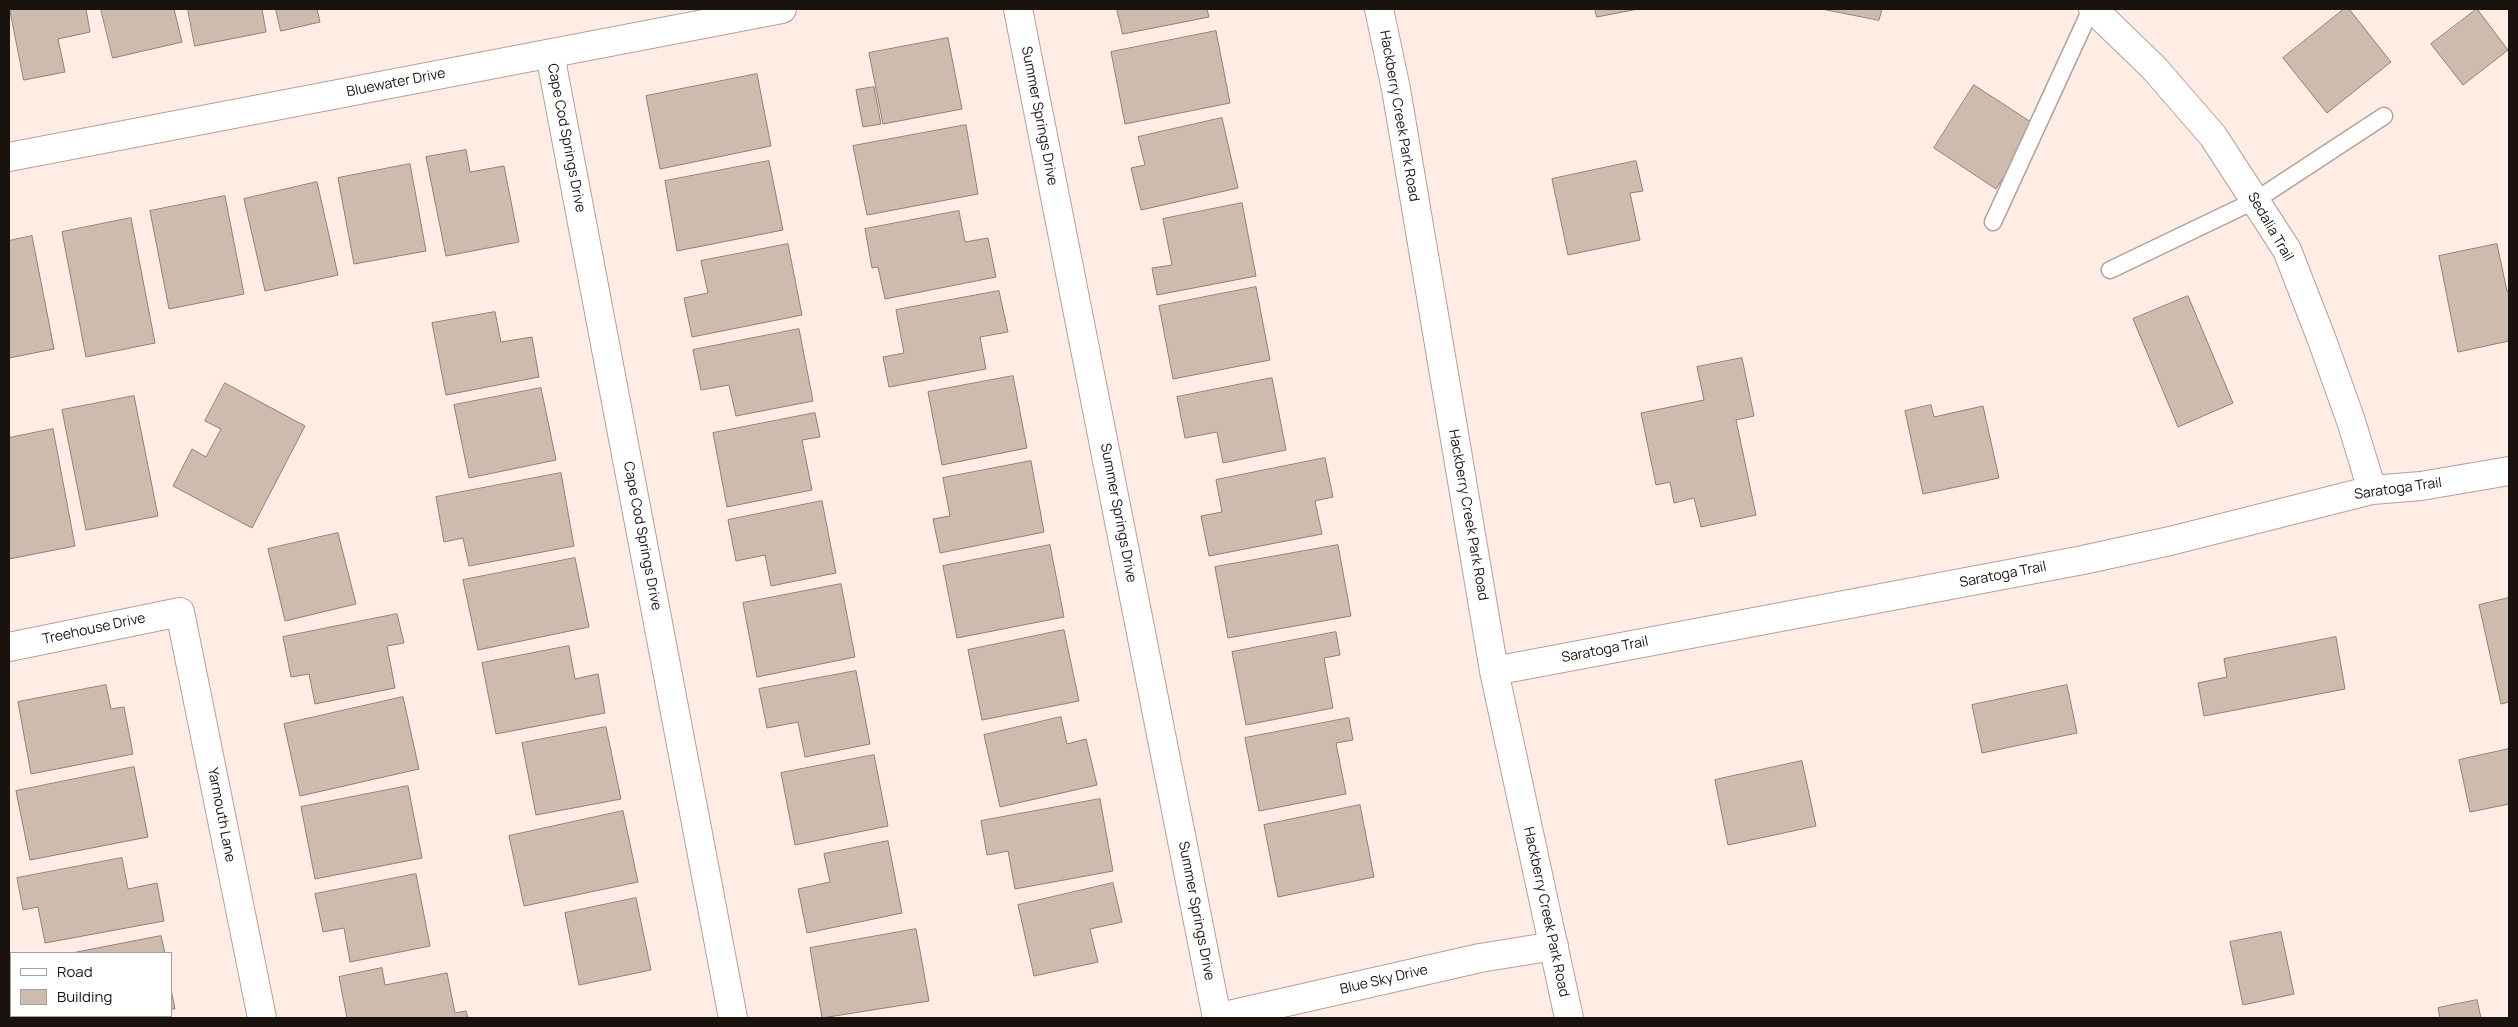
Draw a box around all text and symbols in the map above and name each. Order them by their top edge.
street label: Hackberry Creek Park Road [1376,29,1422,203]
street label: Summer Springs Drive [1017,45,1061,187]
street label: Cape Cod Springs Drive [543,62,589,214]
street label: Bluewater Drive [345,65,447,101]
street label: Sedalia Trail [2244,190,2296,264]
street label: Hackberry Creek Park Road [1445,428,1491,602]
street label: Summer Springs Drive [1096,442,1140,584]
street label: Cape Cod Springs Drive [619,460,665,612]
street label: Saratoga Trail [2353,475,2443,503]
street label: Saratoga Trail [1958,558,2048,592]
street label: Treehouse Drive [41,610,147,648]
street label: Saratoga Trail [1560,633,1650,667]
street label: Yarmouth Lane [204,766,238,864]
street label: Hackberry Creek Park Road [1520,825,1572,999]
street label: Summer Springs Drive [1174,840,1218,982]
legend [10,952,172,1017]
text: Road [57,961,93,982]
street label: Blue Sky Drive [1338,962,1430,998]
text: Building [57,986,112,1007]

